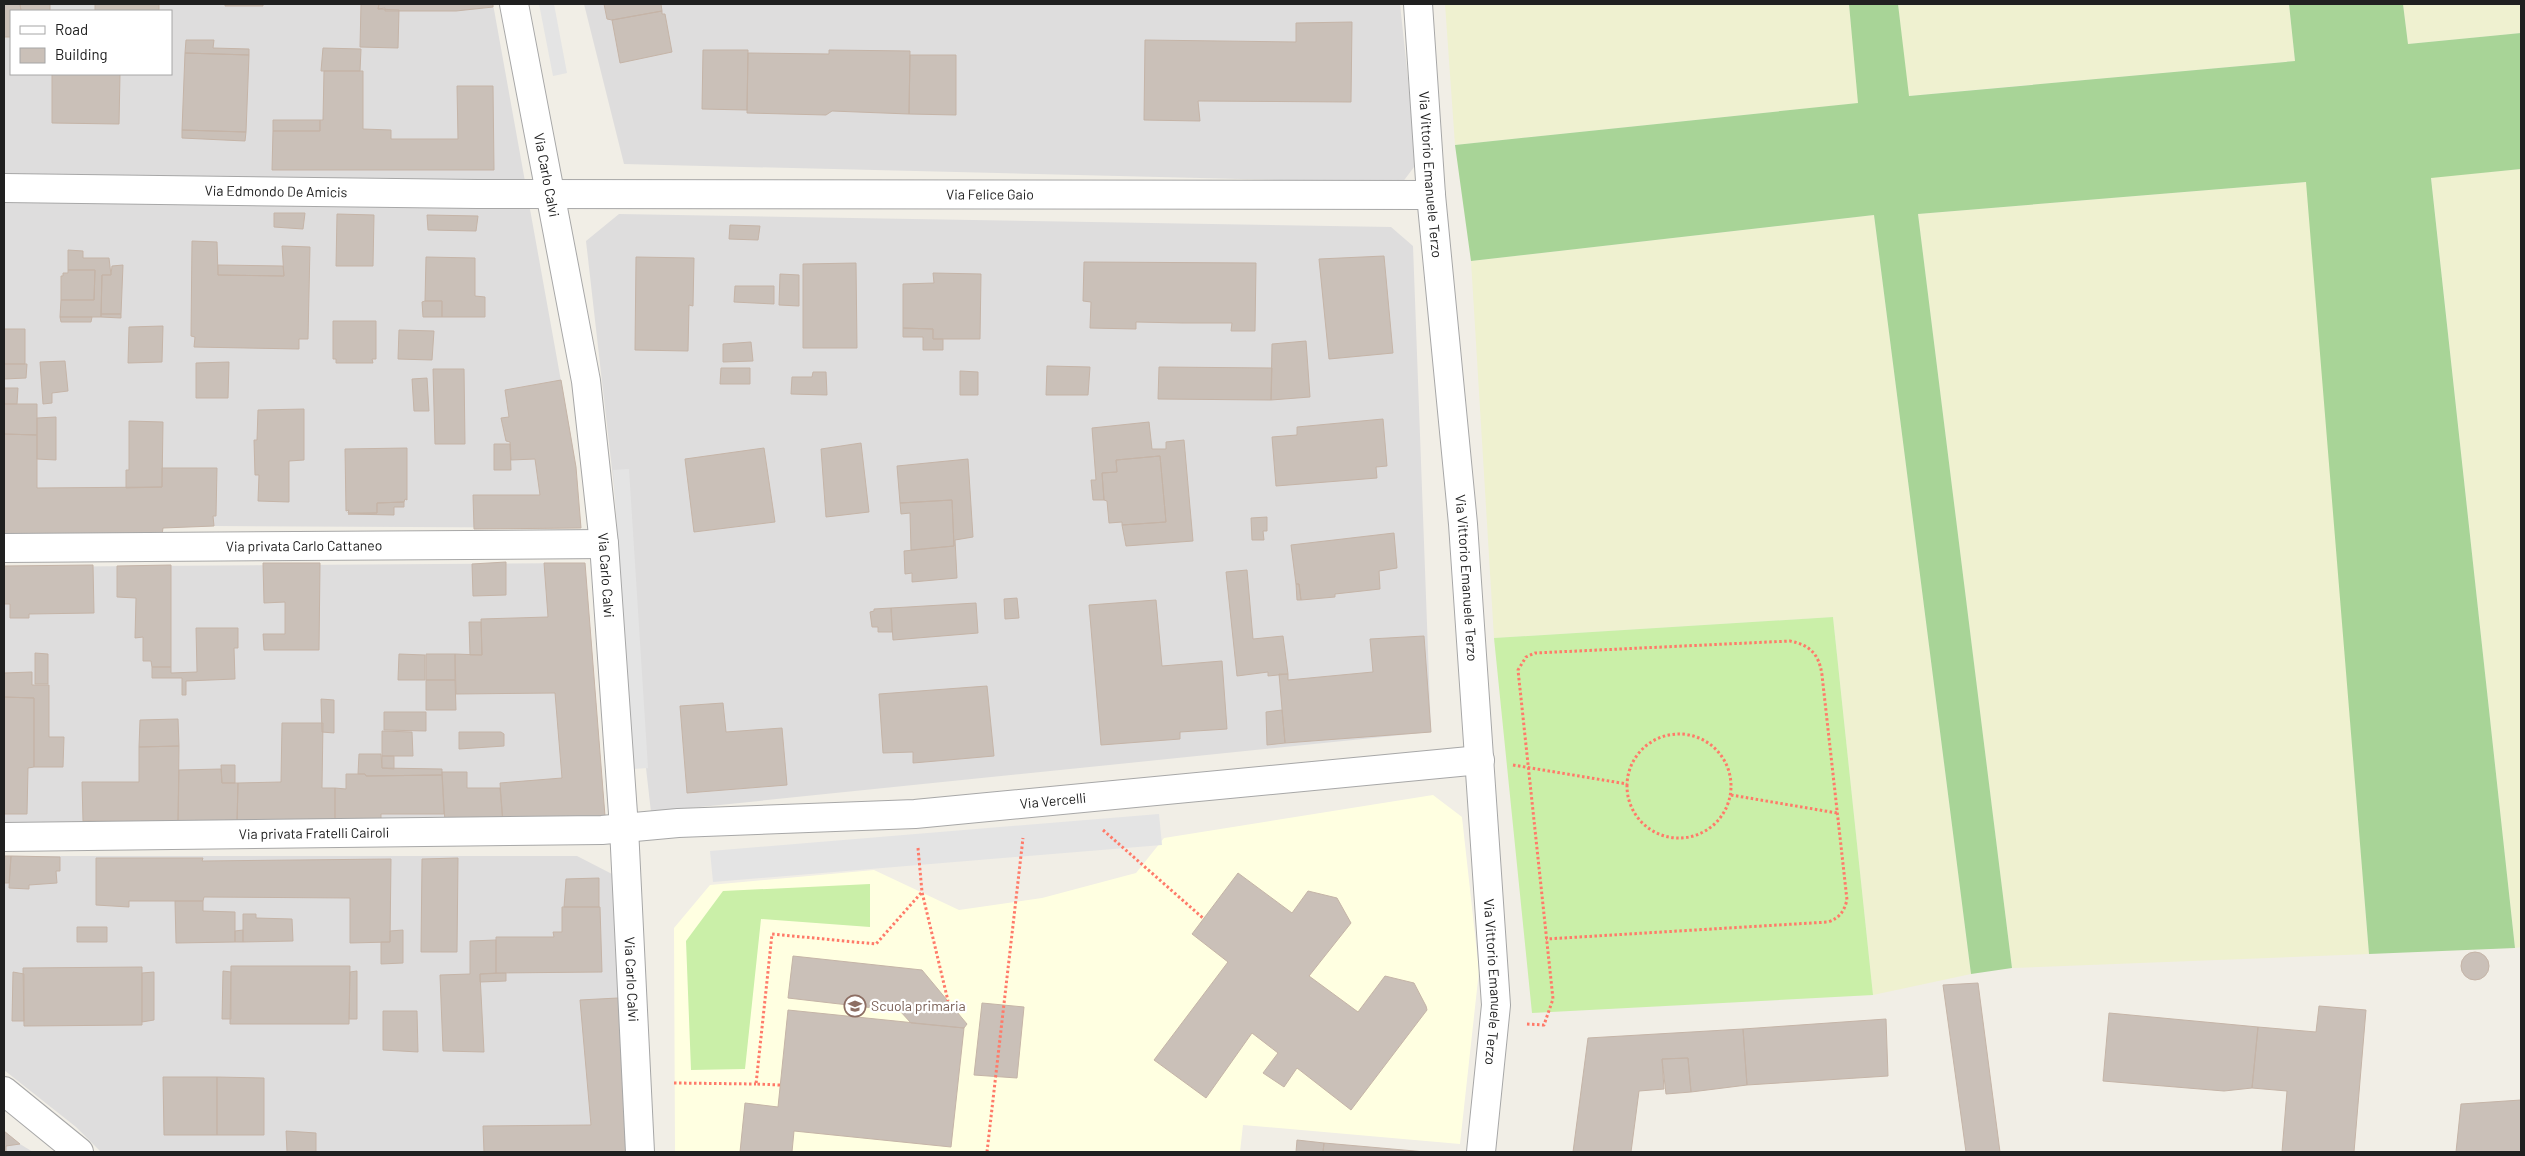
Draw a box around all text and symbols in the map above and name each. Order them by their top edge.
legend [10,10,172,75]
text: Road [55,20,88,38]
text: Building [55,45,108,63]
street label: Via Vittorio Emanuele Terzo [1416,91,1446,259]
street label: Via Carlo Calvi [531,131,563,218]
street label: Via Edmondo De Amicis [204,182,348,200]
street label: Via Felice Gaio [946,185,1034,203]
street label: Via Vittorio Emanuele Terzo [1452,494,1481,662]
street label: Via Carlo Calvi [595,532,618,618]
street label: Via privata Carlo Cattaneo [226,536,382,555]
street label: Via Vercelli [1019,789,1087,812]
street label: Via privata Fratelli Cairoli [239,823,389,842]
street label: Via Vittorio Emanuele Terzo [1481,898,1505,1066]
street label: Via Carlo Calvi [621,936,643,1022]
school or university icon: Scuola primaria [843,994,867,1018]
place label: Scuola primaria [871,997,966,1014]

